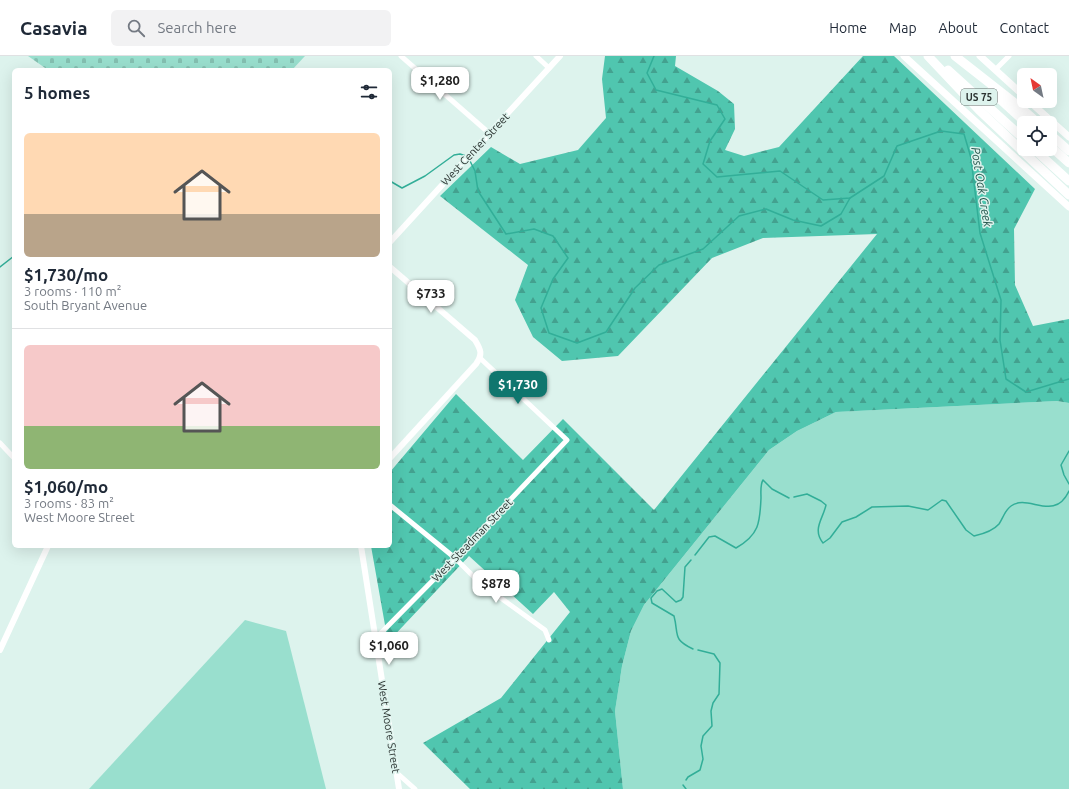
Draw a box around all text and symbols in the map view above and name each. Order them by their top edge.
search box [111,10,391,46]
text: Casavia [20,17,87,39]
icon: search [125,17,147,39]
text: Search here [157,19,237,36]
text: Home [829,20,867,36]
text: Map [889,20,917,36]
text: About [939,20,978,36]
text: Contact [1000,20,1049,36]
pin: $1,280 [407,67,473,101]
north arrow [1017,68,1057,108]
map controls [1017,68,1057,156]
text: $1,280 [420,73,460,87]
icon: filters [358,81,380,103]
text: 5 homes [24,83,90,102]
road number: US 75 [961,89,997,105]
street label: West Center Street [438,110,512,188]
button: locate [1017,116,1057,156]
water label: Post Oak Creek [969,146,995,229]
icon: home [166,159,238,231]
text: $1,730/mo [24,265,108,284]
pin: $733 [407,280,455,314]
text: 3 rooms · 110 m² [24,284,121,298]
text: $733 [416,286,446,300]
text: South Bryant Avenue [24,298,147,312]
icon: home [166,371,238,443]
pin: $1,730 [485,371,551,405]
text: $1,730 [498,377,538,391]
text: $1,060/mo [24,477,108,496]
text: 3 rooms · 83 m² [24,496,114,510]
street label: West Steadman Street [429,496,515,584]
text: West Moore Street [24,510,135,524]
pin: $878 [472,570,520,604]
text: $878 [481,576,511,590]
pin: $1,060 [356,632,422,666]
text: $1,060 [369,638,409,652]
street label: West Moore Street [376,680,402,775]

